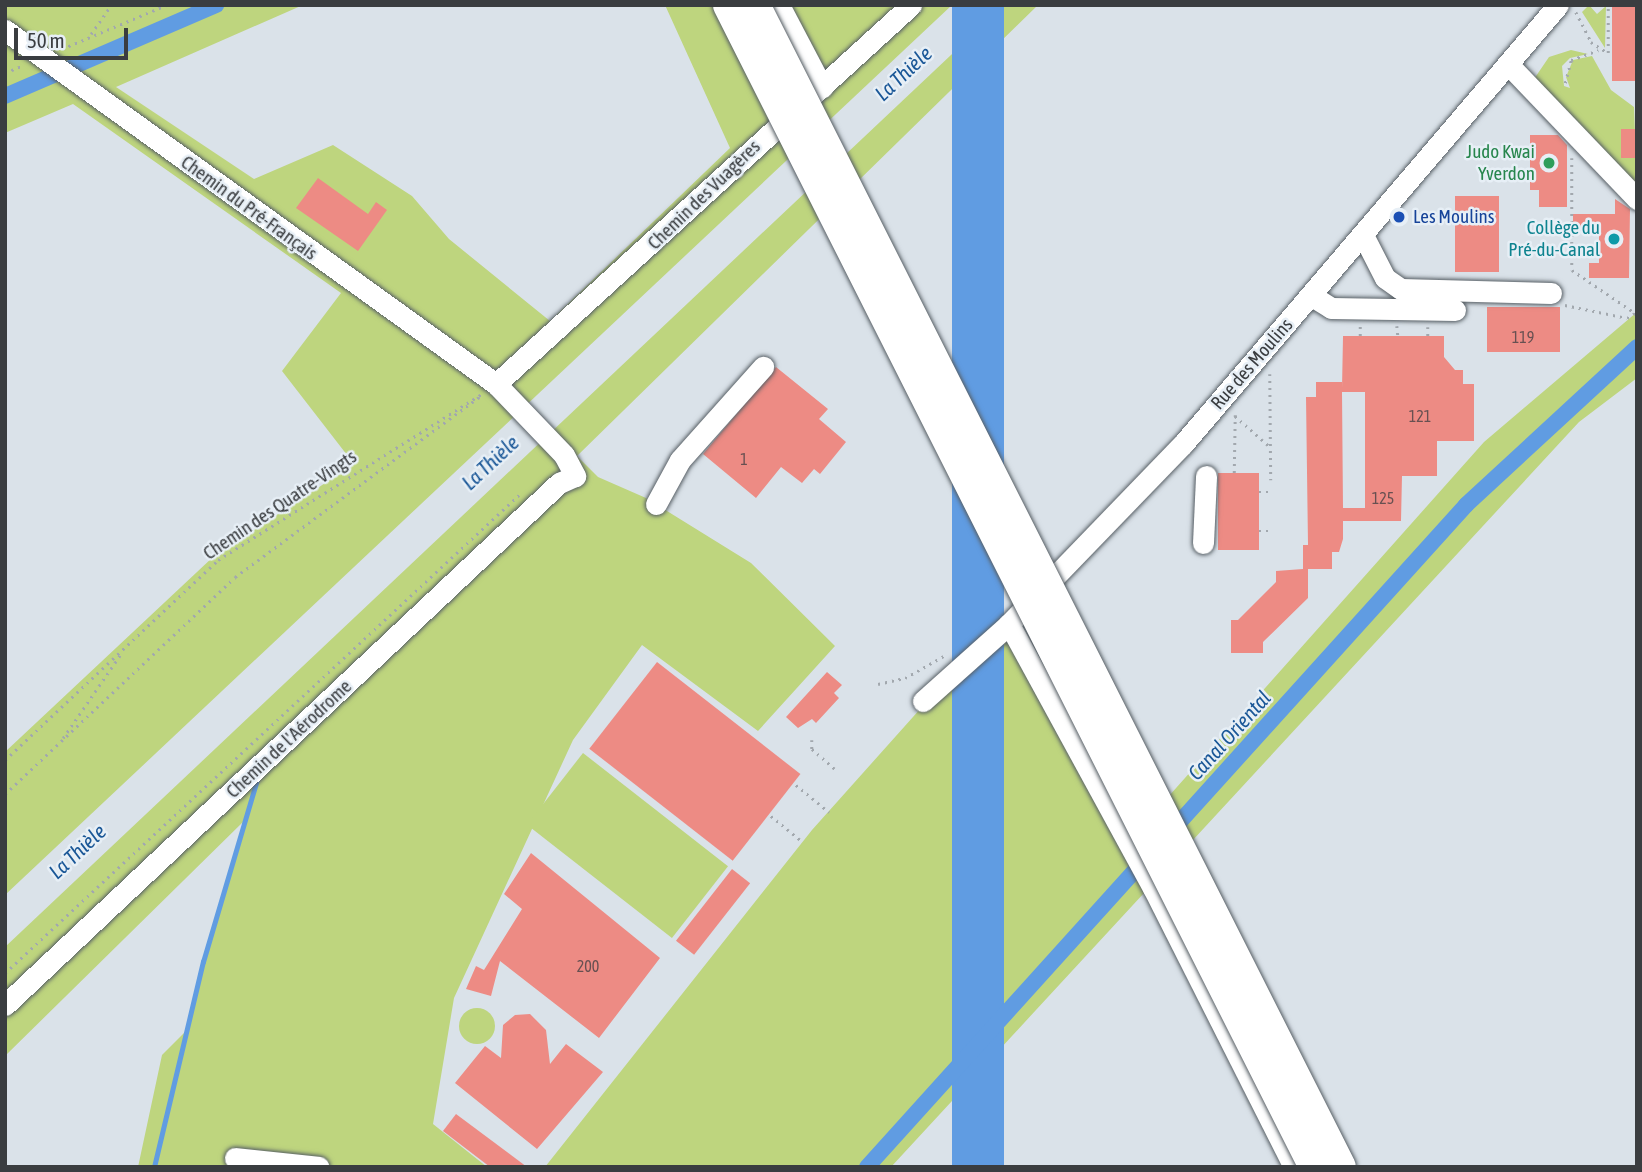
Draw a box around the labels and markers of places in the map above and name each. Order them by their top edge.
place label: Judo Kwai Yverdon [1466,141,1535,185]
marker: Judo Kwai Yverdon [1541,155,1557,171]
place label: Les Moulins [1413,206,1494,228]
marker: Les Moulins [1391,209,1407,225]
place label: Collège du Pré-du-Canal [1508,217,1600,261]
marker: Collège du Pré-du-Canal [1606,231,1622,247]

